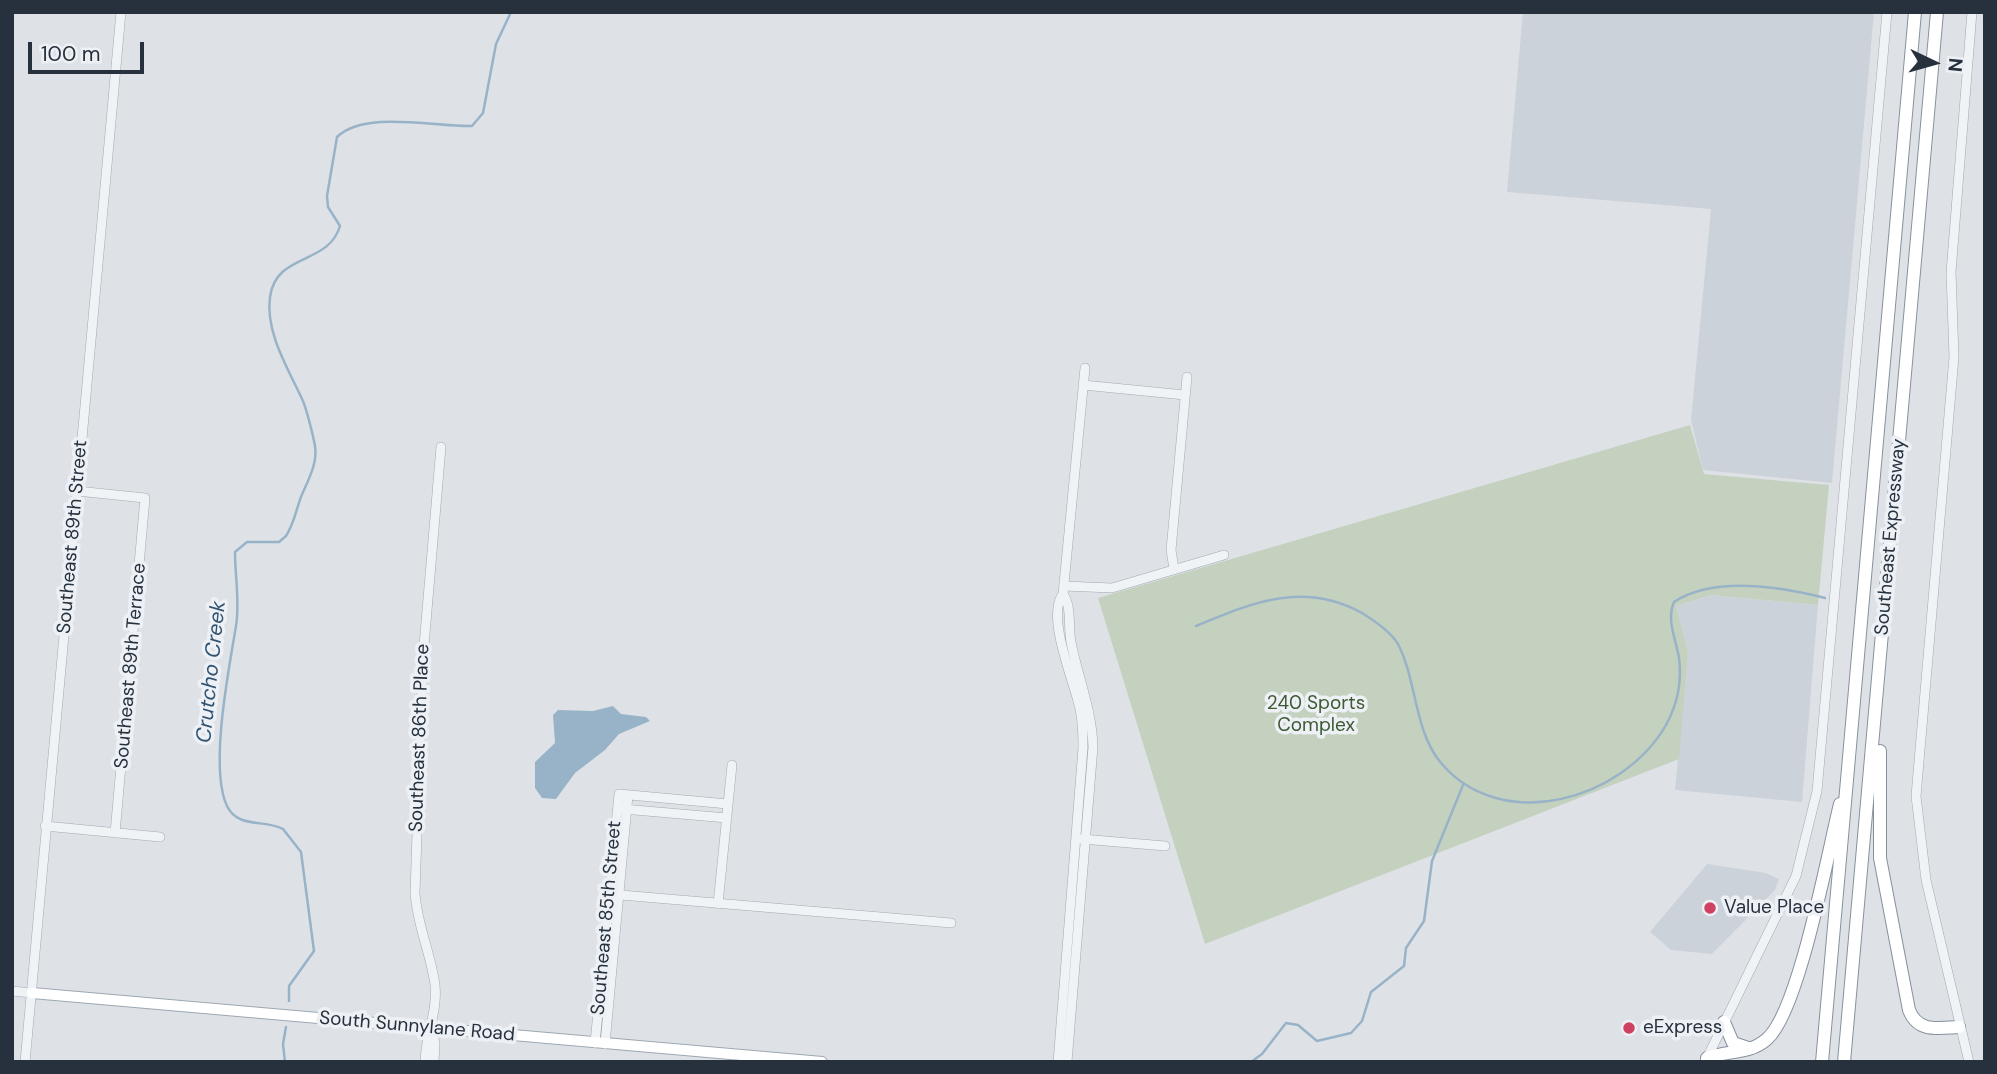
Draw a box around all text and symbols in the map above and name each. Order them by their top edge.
scale bar [32,28,147,72]
north arrow [1899,28,1969,98]
text: 100 m [41,40,101,68]
text: N [1942,57,1968,73]
street label: Southeast Expressway [1871,438,1911,636]
street label: Southeast 89th Street [53,439,93,635]
street label: Southeast 89th Terrace [111,562,151,770]
water label: Crutcho Creek [192,600,232,744]
street label: Southeast 86th Place [405,643,435,833]
park label: 240 Sports Complex [1267,693,1365,737]
street label: Southeast 85th Street [587,820,627,1016]
place label: Value Place [1724,897,1824,919]
marker: Value Place [1702,900,1718,916]
street label: South Sunnylane Road [318,1007,516,1047]
place label: eExpress [1643,1017,1722,1039]
marker: eExpress [1621,1020,1637,1036]

